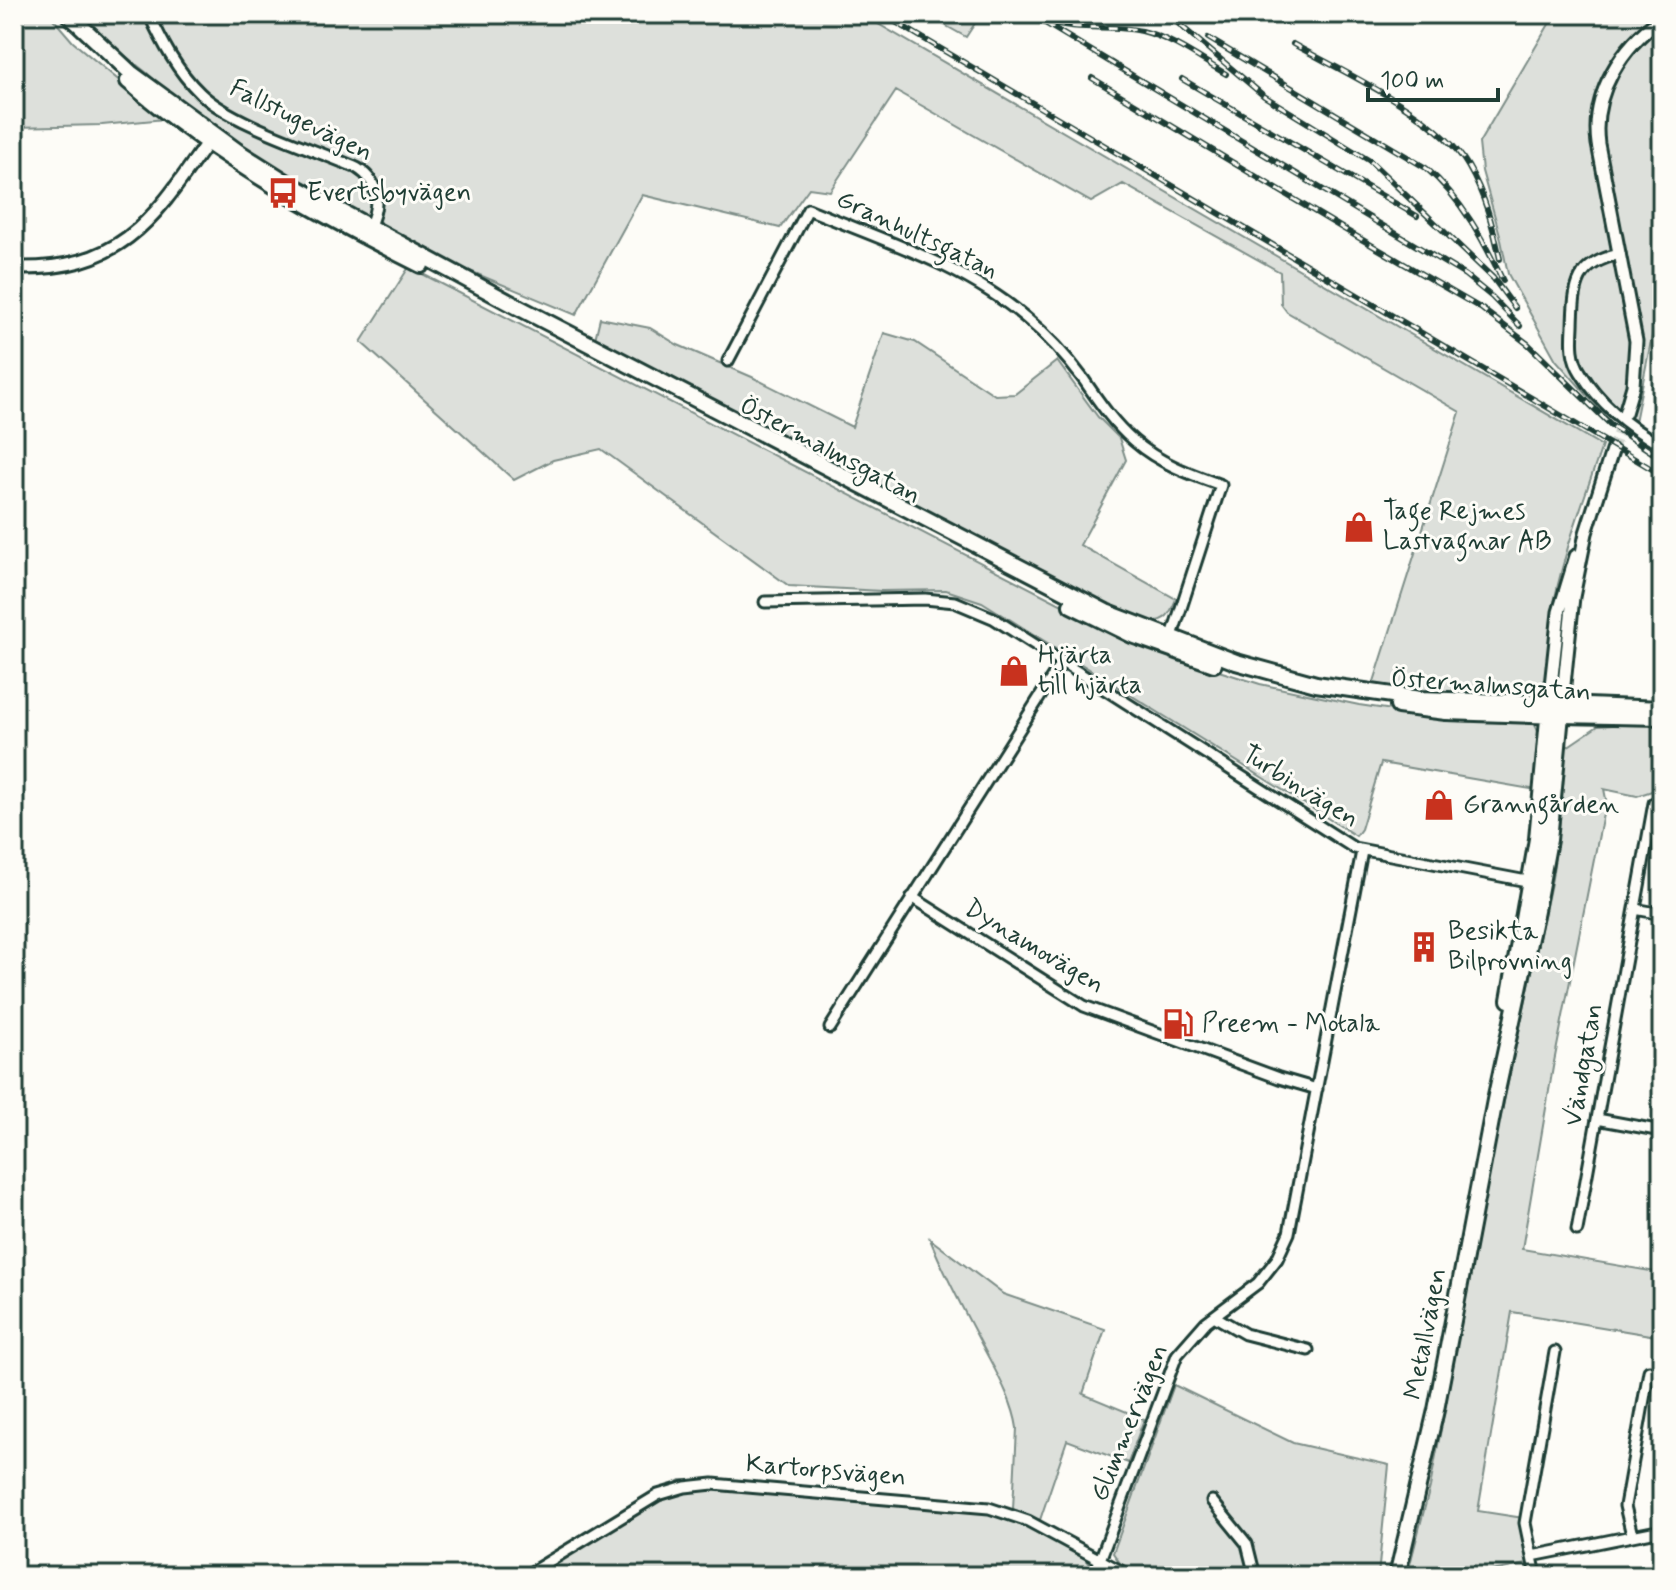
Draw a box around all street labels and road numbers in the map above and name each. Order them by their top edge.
street label: Fallstugevägen [224,72,378,170]
street label: Granhultsgatan [829,183,1003,290]
street label: Östermalmsgatan [733,389,926,515]
street label: Östermalmsgatan [1390,662,1592,712]
street label: Turbinvägen [1235,738,1365,836]
street label: Dynamovägen [958,892,1110,1002]
street label: Vändgatan [1556,1001,1613,1129]
street label: Metallvägen [1397,1265,1455,1403]
street label: Glimmervägen [1083,1340,1177,1506]
street label: Kartorpsvägen [744,1447,908,1495]

